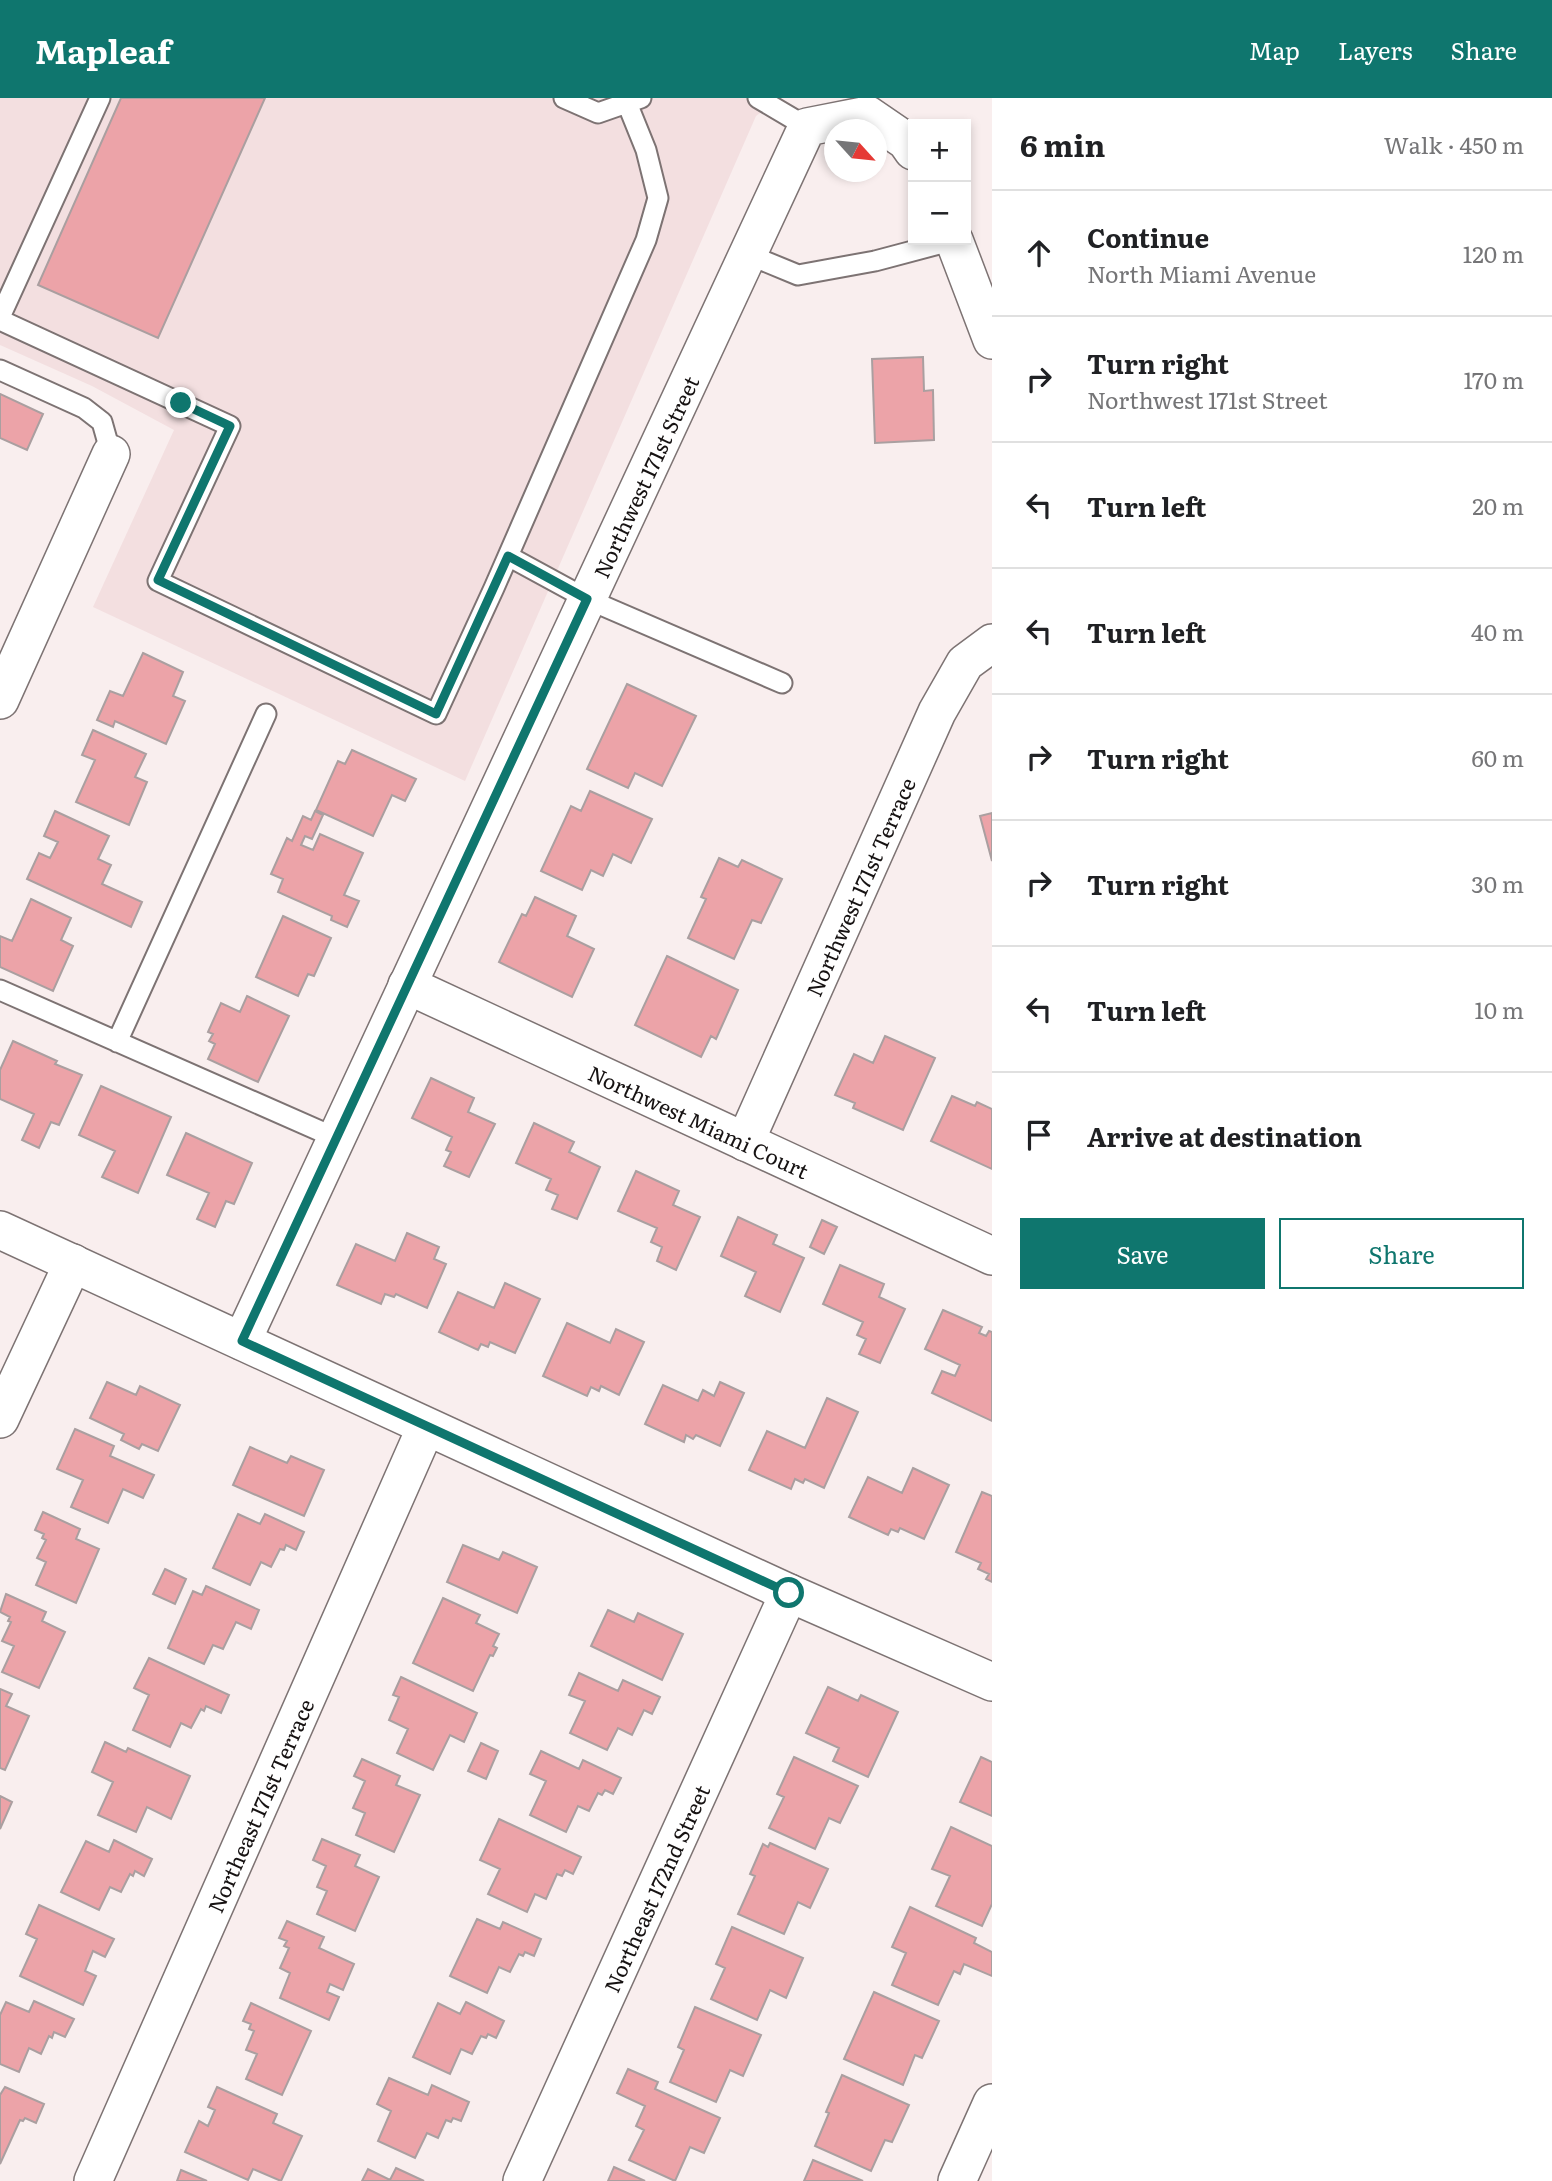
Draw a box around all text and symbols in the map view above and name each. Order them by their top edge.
text: Mapleaf [35,25,171,74]
text: Map [1249,32,1300,67]
text: Layers [1338,32,1412,67]
text: Share [1450,32,1517,67]
north arrow [824,119,887,182]
map controls [908,119,971,245]
button: + [908,119,971,182]
text: 6 min [1020,122,1105,166]
text: Walk · 450 m [1384,127,1524,161]
button: − [908,182,971,245]
text: Continue [1087,217,1209,256]
icon: ahead [1020,234,1058,272]
text: 120 m [1463,236,1524,270]
text: North Miami Avenue [1087,256,1316,290]
text: Turn right [1087,343,1229,382]
icon: right [1020,360,1058,398]
text: 170 m [1463,362,1524,396]
street label: Northwest 171st Street [584,369,705,582]
text: Northwest 171st Street [1087,382,1328,416]
route end [165,387,196,418]
icon: left [1020,486,1058,524]
text: Turn left [1087,486,1206,525]
text: 20 m [1472,488,1524,522]
icon: left [1020,612,1058,650]
text: Turn left [1087,612,1206,651]
text: 40 m [1471,614,1524,648]
icon: right [1020,738,1058,776]
text: Turn right [1087,738,1229,777]
text: 60 m [1471,740,1524,774]
street label: Northwest 171st Terrace [797,772,922,1001]
icon: right [1020,864,1058,902]
text: Turn right [1087,864,1229,903]
text: 30 m [1471,866,1524,900]
icon: left [1020,990,1058,1028]
text: Turn left [1087,990,1206,1029]
text: 10 m [1474,992,1524,1026]
street label: Northwest Miami Court [584,1056,815,1185]
icon: arrive [1020,1116,1058,1154]
text: Arrive at destination [1087,1116,1362,1155]
button: Save [1020,1218,1265,1289]
button: Share [1279,1218,1524,1289]
route start [773,1577,804,1608]
street label: Northeast 171st Terrace [198,1693,320,1917]
street label: Northeast 172nd Street [595,1778,716,1997]

